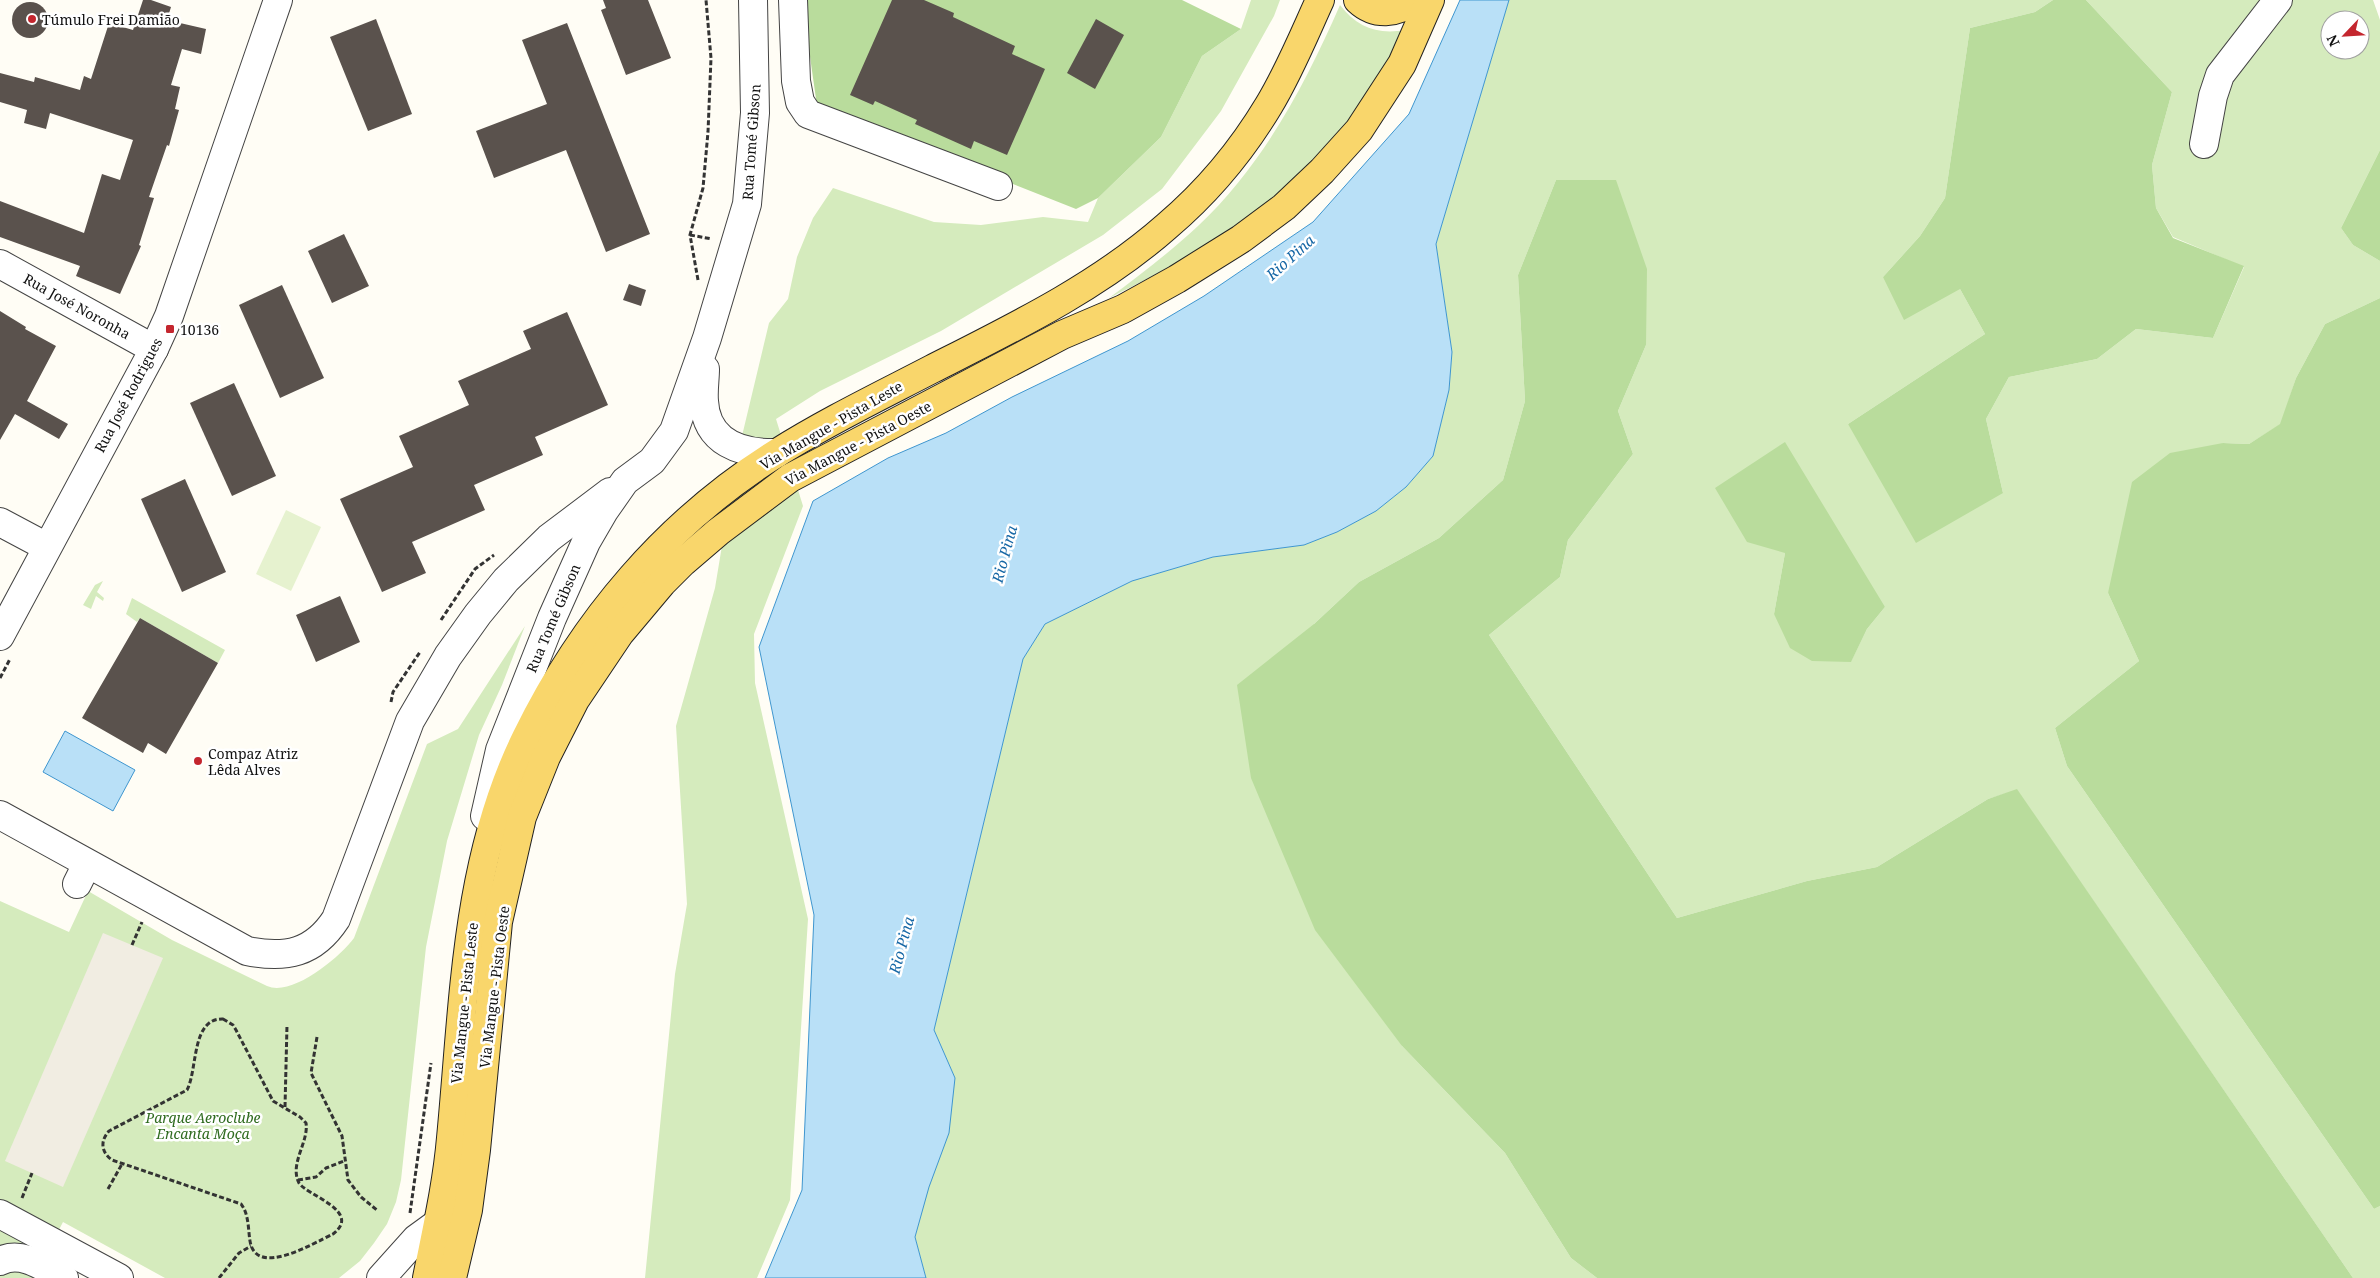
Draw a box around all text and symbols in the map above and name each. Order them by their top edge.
place label: Túmulo Frei Damião [42,10,180,29]
north arrow [2320,10,2370,60]
marker: Túmulo Frei Damião [26,13,38,25]
text: N [2322,32,2344,50]
street label: Rua Tomé Gibson [737,83,765,201]
water label: Rio Pina [1261,230,1319,285]
street label: Rua José Noronha [20,269,134,343]
place label: 10136 [180,320,219,339]
marker: 10136 [164,323,176,335]
street label: Rua José Rodrigues [90,334,166,456]
street label: Via Mangue - Pista Leste [756,376,906,474]
street label: Via Mangue - Pista Oeste [781,396,935,490]
water label: Rio Pina [987,523,1021,586]
street label: Rua Tomé Gibson [522,561,584,675]
place label: Compaz Atriz Lêda Alves [208,744,298,779]
marker: Compaz Atriz Lêda Alves [192,755,204,767]
street label: Via Mangue - Pista Oeste [475,905,513,1069]
water label: Rio Pina [884,914,918,977]
street label: Via Mangue - Pista Leste [446,922,482,1084]
park label: Parque Aeroclube Encanta Moça [145,1108,261,1143]

